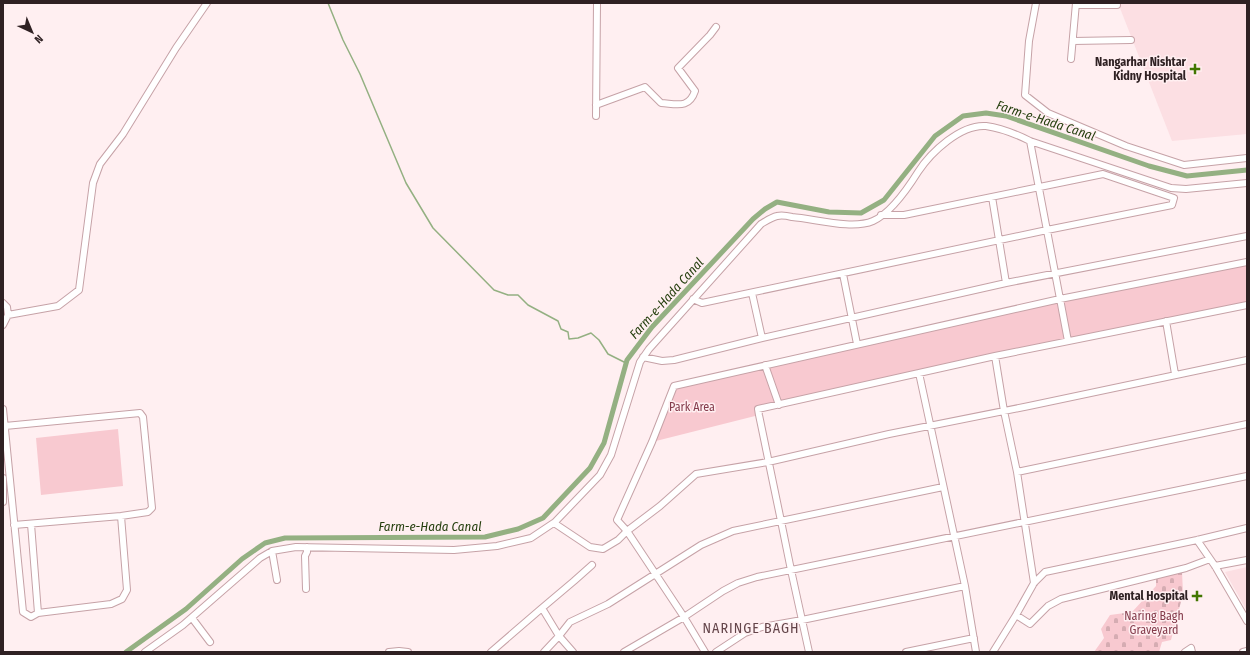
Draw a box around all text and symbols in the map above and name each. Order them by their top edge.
north arrow [12,12,52,52]
text: N [32,32,45,46]
place label: Nangarhar Nishtar Kidny Hospital [1095,55,1187,83]
marker: Nangarhar Nishtar Kidny Hospital [1189,63,1201,75]
water label: Farm-e-Hada Canal [994,97,1098,144]
water label: Farm-e-Hada Canal [626,255,707,342]
park label: Park Area [669,400,715,414]
water label: Farm-e-Hada Canal [378,519,482,534]
place label: Mental Hospital [1110,589,1189,603]
marker: Mental Hospital [1191,590,1203,602]
park label: Naring Bagh Graveyard [1124,609,1184,637]
district label: NARINGE BAGH [703,620,799,637]

